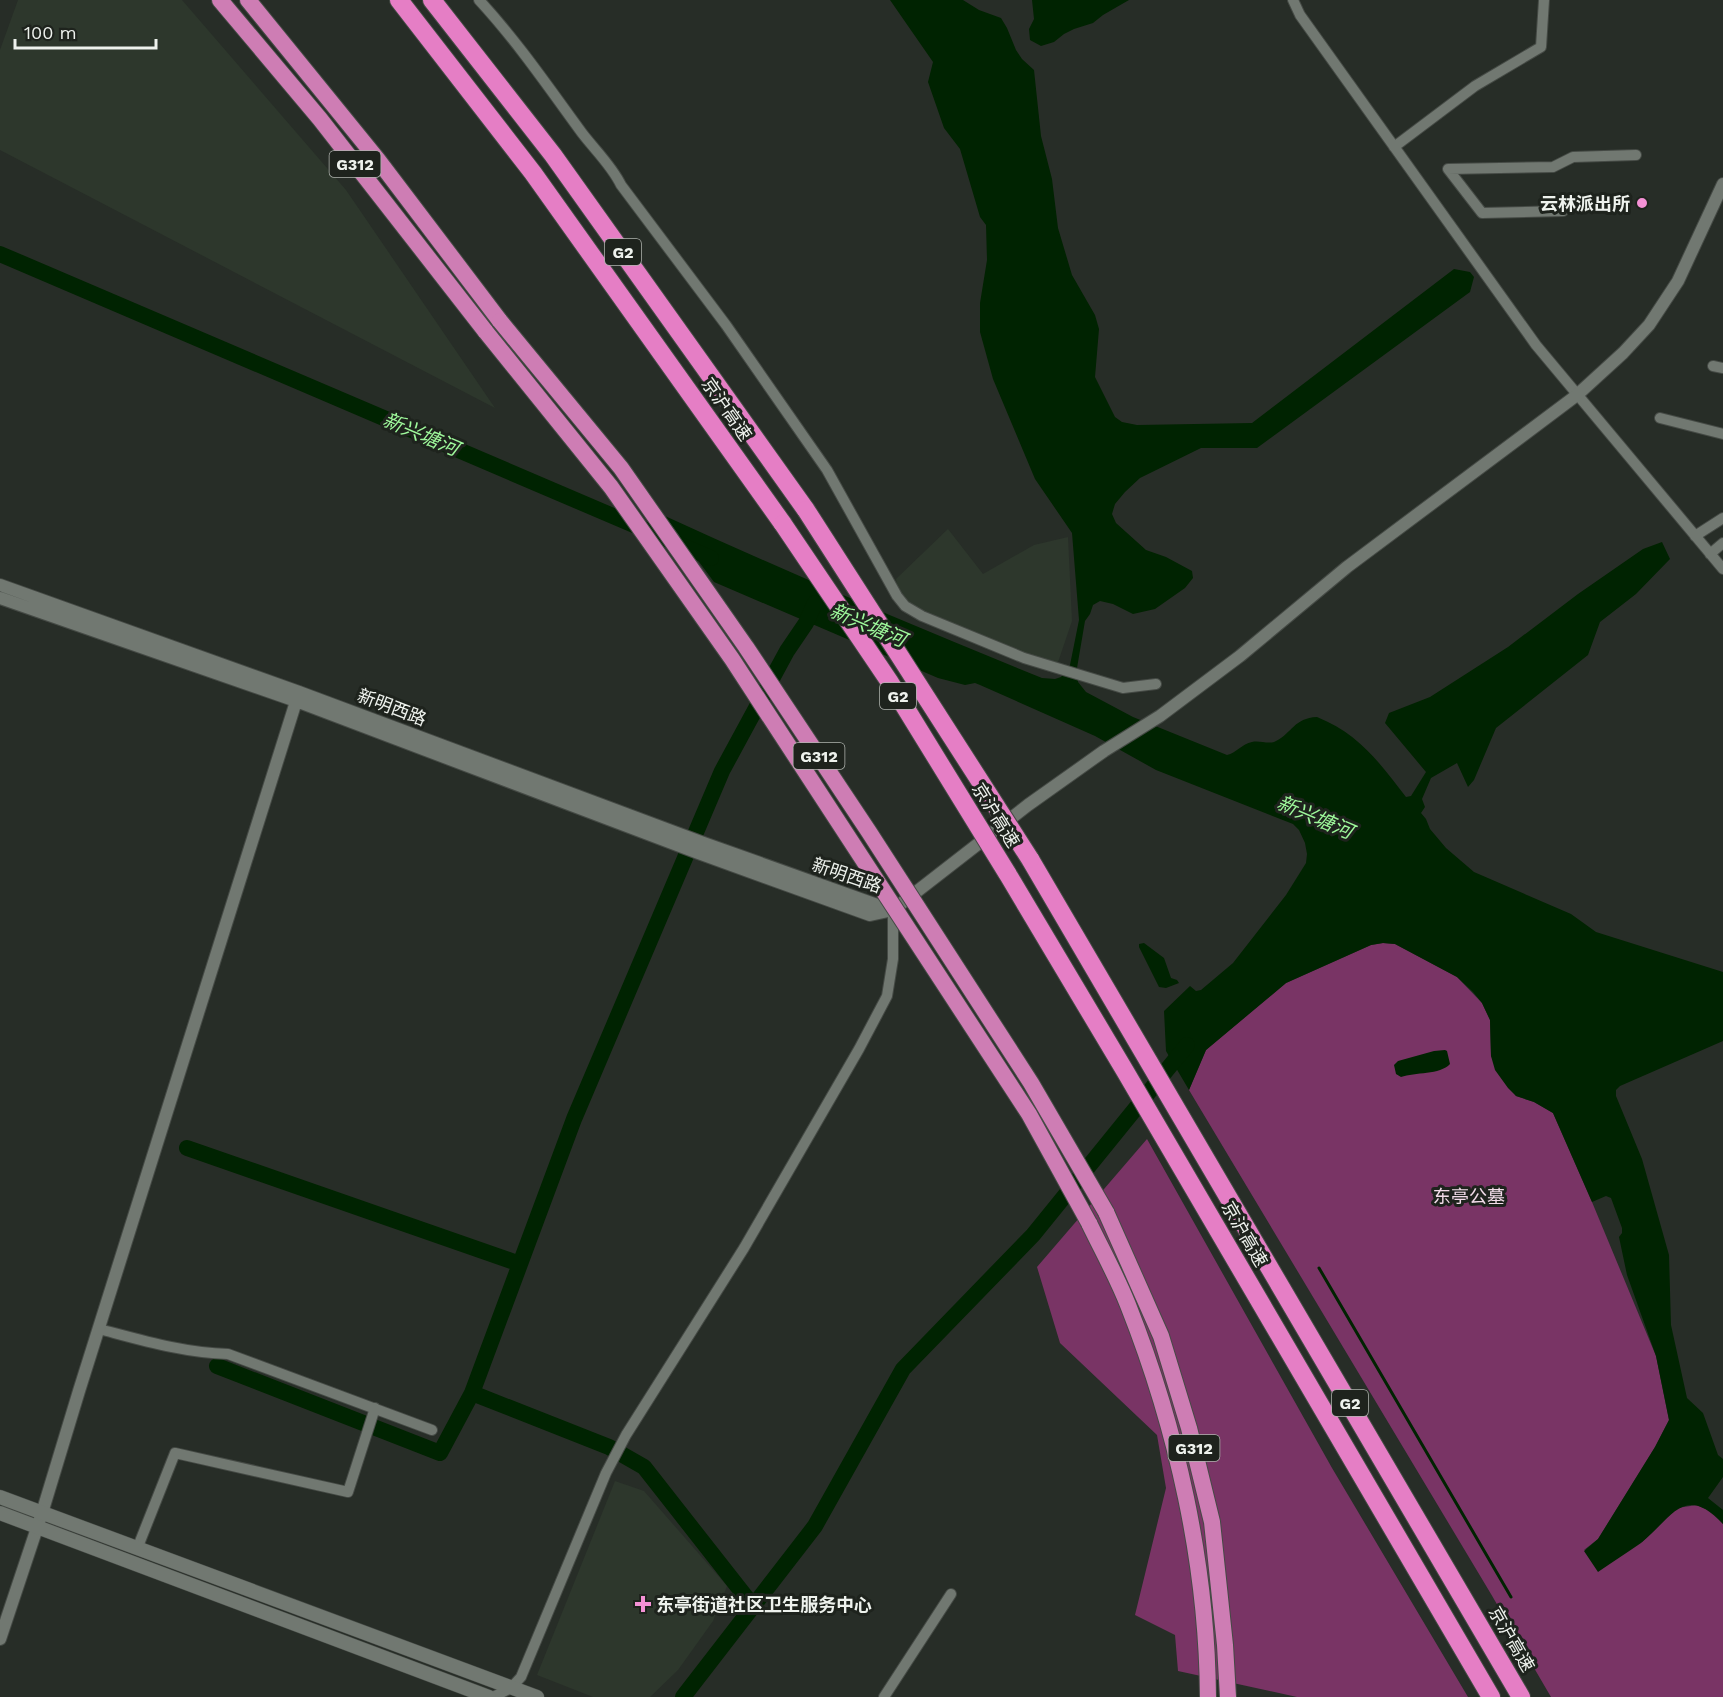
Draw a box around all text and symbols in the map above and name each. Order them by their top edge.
scale bar [15,12,156,50]
text: 100 m [24,22,77,43]
road number: G312 [330,151,380,177]
place label: 云林派出所 [1540,193,1630,214]
marker: 云林派出所 [1635,196,1649,210]
road number: G2 [605,239,641,265]
street label: 京沪高速 [698,373,756,445]
water label: 新兴塘河 [379,407,466,462]
water label: 新兴塘河 [826,598,913,653]
road number: G2 [880,683,916,709]
street label: 新明西路 [355,684,429,730]
road number: G312 [794,743,844,769]
street label: 京沪高速 [968,779,1024,851]
water label: 新兴塘河 [1273,790,1360,845]
street label: 新明西路 [810,853,884,897]
park label: 东亭公墓 [1433,1186,1505,1207]
street label: 京沪高速 [1218,1198,1272,1270]
road number: G2 [1332,1390,1368,1416]
road number: G312 [1168,1435,1220,1461]
place label: 东亭街道社区卫生服务中心 [656,1594,872,1615]
marker: 东亭街道社区卫生服务中心 [634,1595,652,1613]
street label: 京沪高速 [1485,1603,1539,1675]

